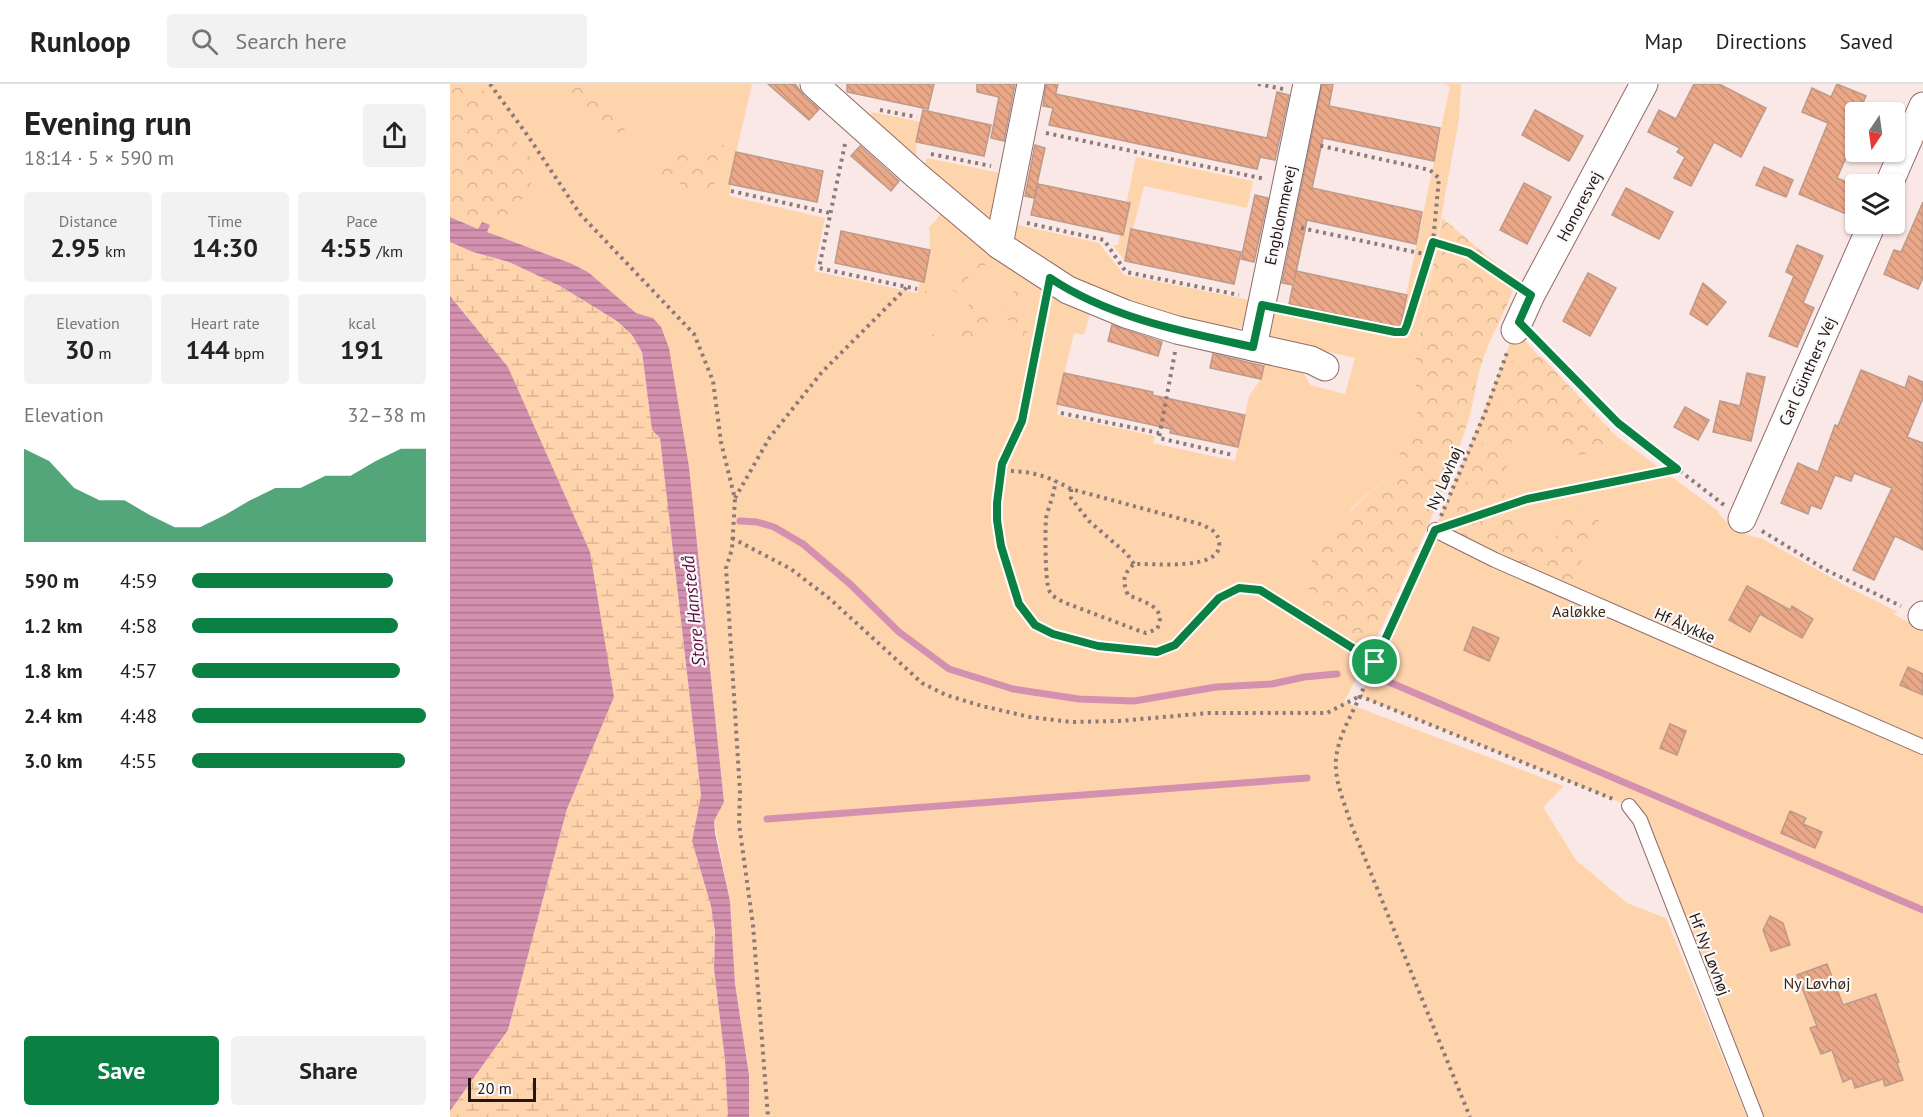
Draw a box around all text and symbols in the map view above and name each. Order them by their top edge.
search box [167,14,587,68]
text: Runloop [30,23,131,60]
icon: search [188,25,221,58]
text: Search here [236,27,347,55]
text: Map [1644,28,1683,55]
text: Directions [1716,28,1807,55]
text: Saved [1840,28,1893,55]
text: Evening run [24,101,192,144]
north arrow [1845,102,1905,162]
map controls [1845,102,1905,234]
button: share [363,104,426,167]
text: 18:14 · 5 × 590 m [24,145,174,171]
street label: Engblommevej [1260,163,1300,267]
street label: Honoresvej [1552,167,1606,245]
button: layers [1845,174,1905,234]
text: Distance [59,211,117,231]
text: Time [208,211,242,231]
text: Pace [346,211,378,231]
text: 2.95 [50,231,101,264]
text: 14:30 [192,231,258,264]
text: 4:55 [321,231,372,264]
text: km [101,241,126,261]
text: /km [372,241,403,261]
text: Elevation [56,313,120,333]
text: Heart rate [190,313,260,333]
text: kcal [348,313,376,333]
street label: Carl Günthers Vej [1774,313,1840,429]
text: 30 [65,333,94,366]
text: 144 [186,333,230,366]
text: 191 [340,333,384,366]
text: m [94,343,111,363]
text: bpm [230,343,264,363]
text: Elevation [24,402,104,428]
text: 32–38 m [348,402,426,428]
street label: Ny Løvhøj [1422,443,1466,513]
water label: Store Hanstedå [676,554,710,668]
text: 590 m [24,568,79,594]
text: 4:59 [120,568,157,594]
park label: Aaløkke [1552,601,1606,621]
street label: Hf Ålykke [1652,603,1718,647]
text: 1.2 km [24,613,83,639]
text: 4:58 [120,613,157,639]
pin [1349,636,1400,687]
icon: arrive [1358,645,1391,678]
text: 1.8 km [24,658,83,684]
text: 4:57 [120,658,157,684]
text: 2.4 km [24,703,83,729]
text: 4:48 [120,703,157,729]
text: 3.0 km [24,748,83,774]
text: 4:55 [120,748,157,774]
street label: Hf Ny Løvhøj [1685,910,1735,998]
park label: Ny Løvhøj [1784,973,1850,993]
button: Save [24,1036,219,1105]
button: Share [231,1036,426,1105]
scale bar [468,1075,536,1102]
text: 20 m [477,1078,512,1098]

